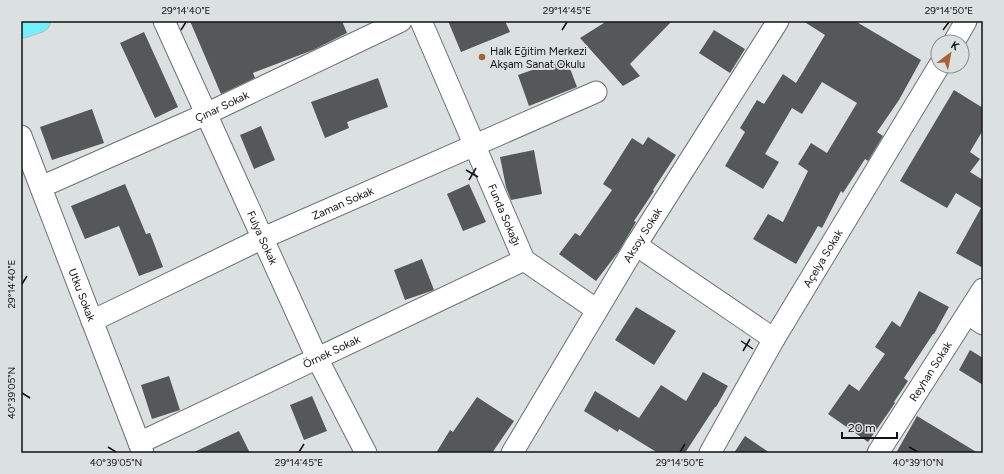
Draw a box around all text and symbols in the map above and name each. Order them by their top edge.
text: 29°14'40"E [161,4,211,17]
text: 29°14'45"E [543,4,591,17]
text: 29°14'50"E [925,4,973,17]
north arrow [930,34,970,74]
text: K [948,38,962,54]
place label: Halk Eğitim Merkezi Akşam Sanat Okulu [490,45,587,71]
marker: Halk Eğitim Merkezi Akşam Sanat Okulu [477,52,487,62]
street label: Çınar Sokak [193,88,252,125]
street label: Funda Sokağı [485,182,523,248]
street label: Zaman Sokak [310,184,376,223]
street label: Aksoy Sokak [621,205,665,265]
street label: Fulya Sokak [244,209,280,268]
street label: Açelya Sokak [801,227,846,290]
text: 29°14'40"E [5,259,18,309]
street label: Utku Sokak [66,267,98,324]
street label: Örnek Sokak [300,333,363,371]
street label: Reyhan Sokak [907,339,955,404]
text: 40°39'05"N [5,367,18,419]
scale bar [842,414,897,440]
text: 20 m [848,421,876,435]
text: 40°39'05"N [90,456,142,469]
text: 29°14'45"E [275,456,323,469]
text: 29°14'50"E [656,456,704,469]
text: 40°39'10"N [893,456,943,469]

